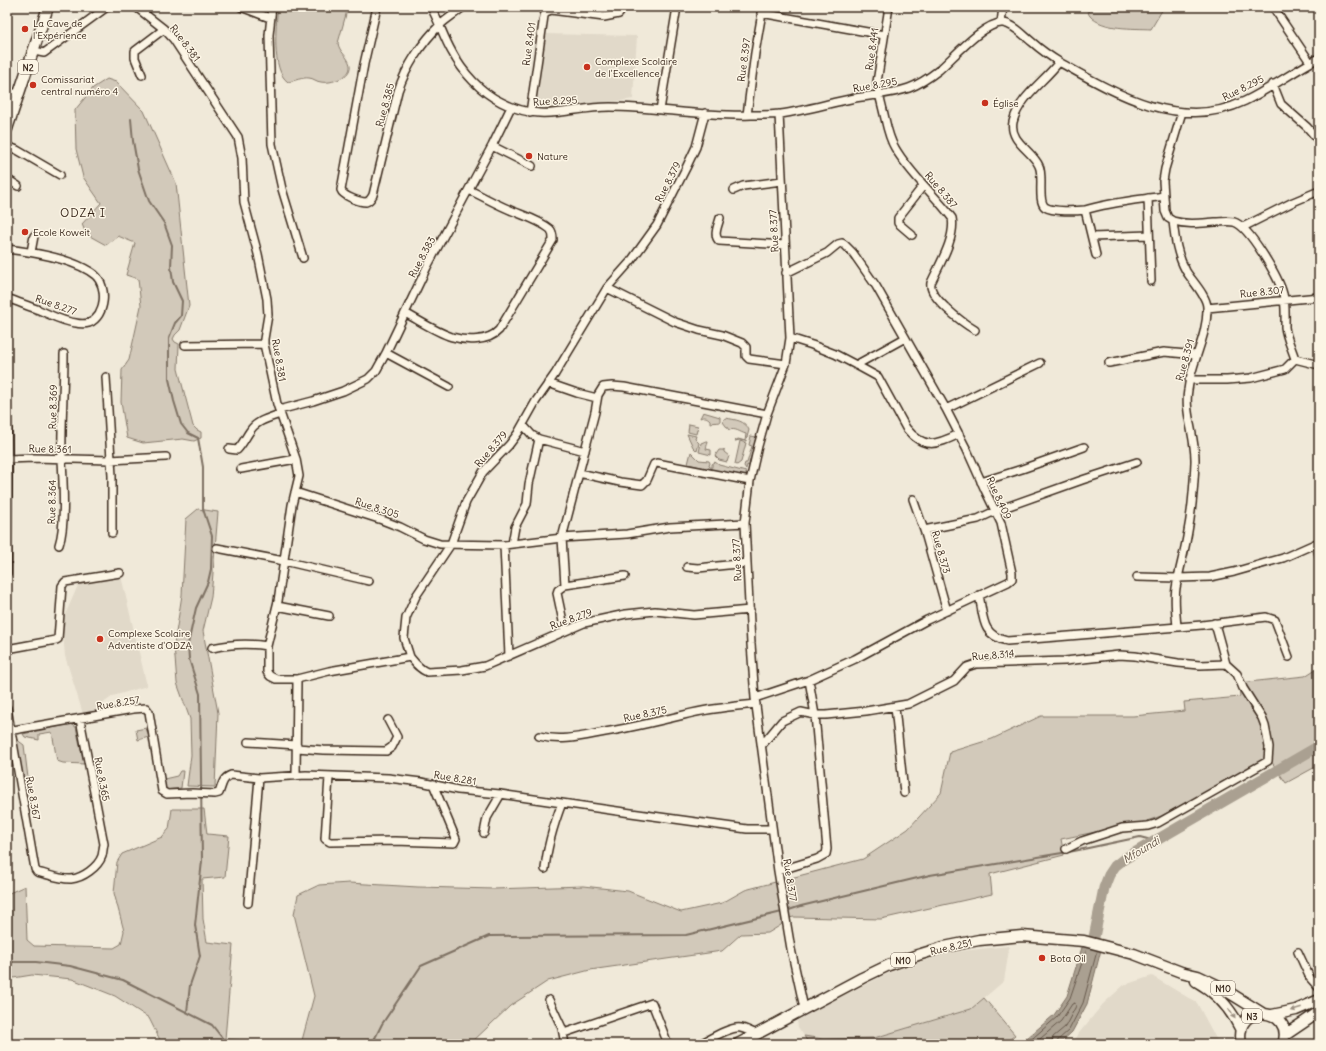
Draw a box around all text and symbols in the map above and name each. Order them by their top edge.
place label: La Cave de l'Expérience [33,17,87,42]
street label: Rue 8.401 [520,21,538,67]
street label: Rue 8.381 [167,22,203,64]
marker: La Cave de l'Expérience [20,24,30,34]
street label: Rue 8.441 [863,27,881,71]
street label: Rue 8.397 [734,37,754,83]
place label: Complexe Scolaire de l'Excellence [595,55,677,80]
road number: N2 [18,60,38,74]
marker: Complexe Scolaire de l'Excellence [582,62,592,72]
street label: Rue 8.295 [1220,72,1266,104]
place label: Comissariat central numéro 4 [41,73,118,98]
street label: Rue 8.295 [852,75,898,95]
marker: Comissariat central numéro 4 [28,80,38,90]
street label: Rue 8.385 [373,81,397,128]
street label: Rue 8.295 [532,93,578,109]
place label: Église [993,97,1019,110]
marker: Église [980,98,990,108]
place label: Nature [537,150,568,163]
marker: Nature [524,151,534,161]
street label: Rue 8.379 [652,159,684,205]
street label: Rue 8.387 [922,169,960,211]
district label: ODZA I [60,205,106,220]
street label: Rue 8.377 [766,209,782,253]
place label: Ecole Koweit [33,226,91,239]
marker: Ecole Koweit [20,227,30,237]
street label: Rue 8.383 [406,234,438,280]
street label: Rue 8.307 [1239,283,1285,301]
street label: Rue 8.277 [34,292,79,318]
street label: Rue 8.391 [1173,337,1197,383]
street label: Rue 8.381 [269,338,289,382]
street label: Rue 8.369 [46,384,60,430]
street label: Rue 8.379 [472,428,511,470]
street label: Rue 8.361 [28,442,72,456]
street label: Rue 8.409 [983,475,1015,522]
street label: Rue 8.364 [45,479,59,525]
street label: Rue 8.305 [353,495,401,521]
street label: Rue 8.373 [929,529,953,575]
street label: Rue 8.377 [729,538,745,582]
street label: Rue 8.279 [548,605,594,633]
place label: Complexe Scolaire Adventiste d'ODZA [108,627,193,652]
marker: Complexe Scolaire Adventiste d'ODZA [95,634,105,644]
street label: Rue 8.314 [971,647,1015,663]
street label: Rue 8.257 [95,693,141,713]
street label: Rue 8.375 [622,703,668,725]
street label: Rue 8.365 [91,756,113,803]
street label: Rue 8.281 [433,768,477,788]
street label: Rue 8.367 [23,775,43,821]
water label: Mfoundi [1120,833,1163,866]
street label: Rue 8.377 [780,858,800,902]
street label: Rue 8.251 [929,936,973,958]
place label: Bota Oil [1050,952,1086,965]
road number: N10 [891,953,915,967]
marker: Bota Oil [1037,953,1047,963]
road number: N10 [1211,981,1235,995]
one-way arrow [1289,1006,1301,1012]
one-way arrow [1228,1009,1236,1019]
road number: N3 [1242,1009,1262,1023]

